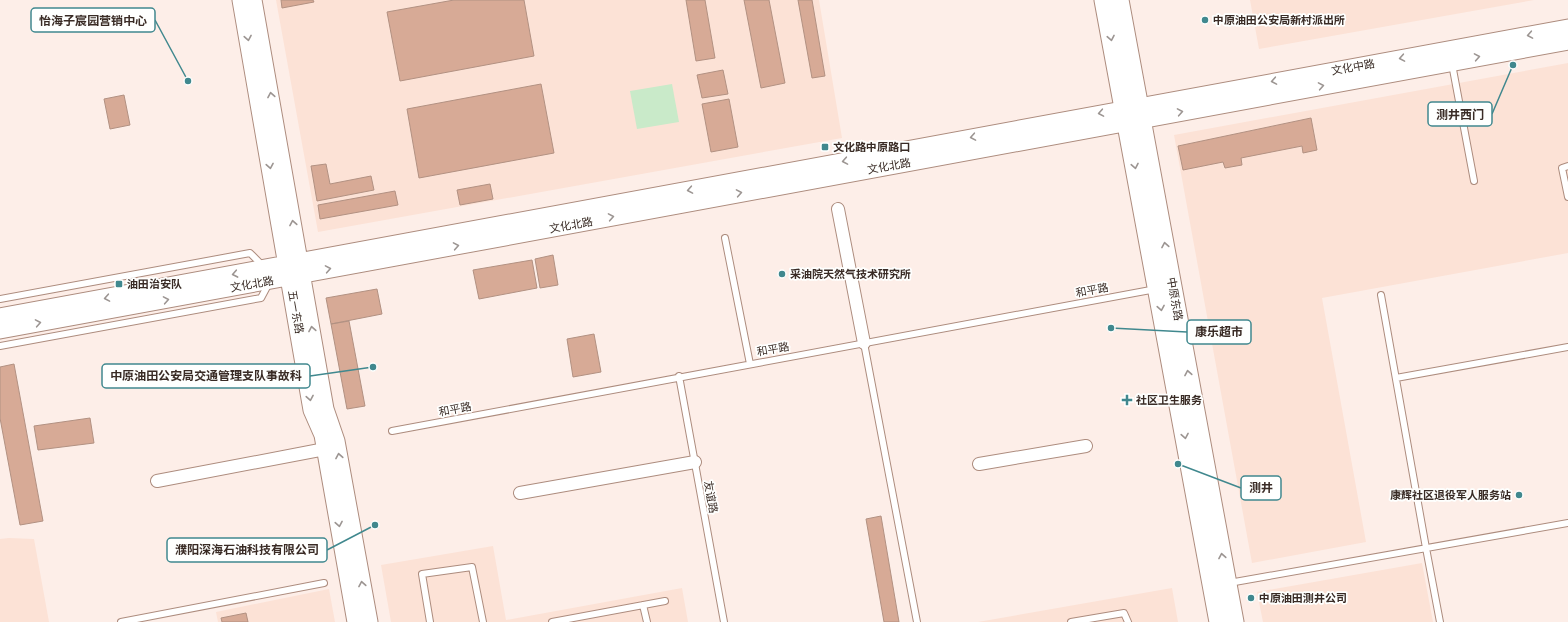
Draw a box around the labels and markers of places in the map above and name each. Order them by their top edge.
callout: 怡海子宸园营销中心 [31,8,155,32]
place label: 中原油田公安局新村派出所 [1213,14,1345,26]
marker: 中原油田公安局新村派出所 [1200,15,1210,25]
callout: 测井西门 [1428,102,1492,126]
place label: 文化路中原路口 [833,141,910,153]
marker: 文化路中原路口 [820,142,830,152]
place label: 采油院天然气技术研究所 [790,268,911,280]
marker: 采油院天然气技术研究所 [777,269,787,279]
place label: 油田治安队 [127,278,182,290]
marker: 油田治安队 [114,279,124,289]
callout: 康乐超市 [1187,320,1251,344]
callout: 中原油田公安局交通管理支队事故科 [102,364,310,388]
marker: 社区卫生服务 [1121,394,1133,406]
place label: 社区卫生服务 [1136,394,1202,406]
callout: 测井 [1241,476,1281,500]
place label: 康辉社区退役军人服务站 [1390,489,1511,501]
marker: 康辉社区退役军人服务站 [1514,490,1524,500]
callout: 濮阳深海石油科技有限公司 [167,538,327,562]
place label: 中原油田测井公司 [1259,592,1347,604]
marker: 中原油田测井公司 [1246,593,1256,603]

